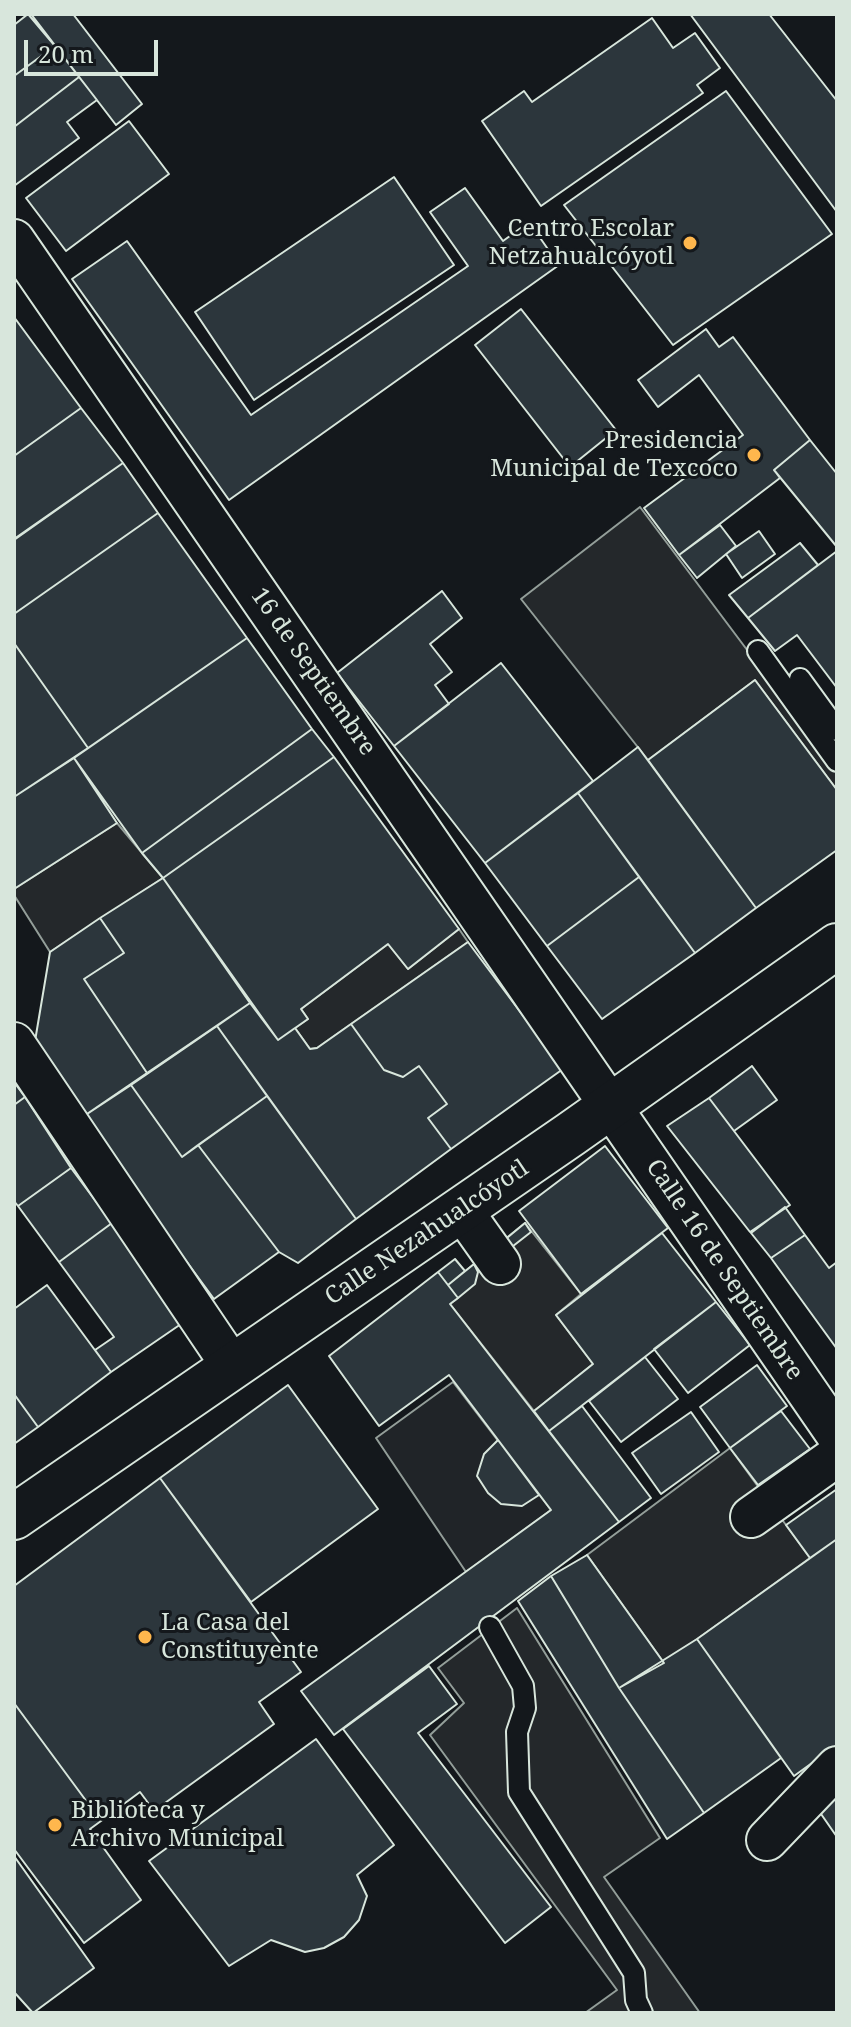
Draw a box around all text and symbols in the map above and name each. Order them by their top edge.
scale bar [28,24,162,74]
text: 20 m [38,37,94,70]
place label: Centro Escolar Netzahualcóyotl [489,215,674,271]
marker: Centro Escolar Netzahualcóyotl [681,234,699,252]
place label: Presidencia Municipal de Texcoco [490,427,738,483]
marker: Presidencia Municipal de Texcoco [745,446,763,464]
street label: 16 de Septiembre [244,583,382,761]
street label: Calle Nezahualcóyotl [320,1154,534,1312]
street label: Calle 16 de Septiembre [639,1154,809,1386]
place label: La Casa del Constituyente [161,1609,319,1665]
marker: La Casa del Constituyente [136,1628,154,1646]
place label: Biblioteca y Archivo Municipal [71,1797,284,1853]
marker: Biblioteca y Archivo Municipal [46,1816,64,1834]

